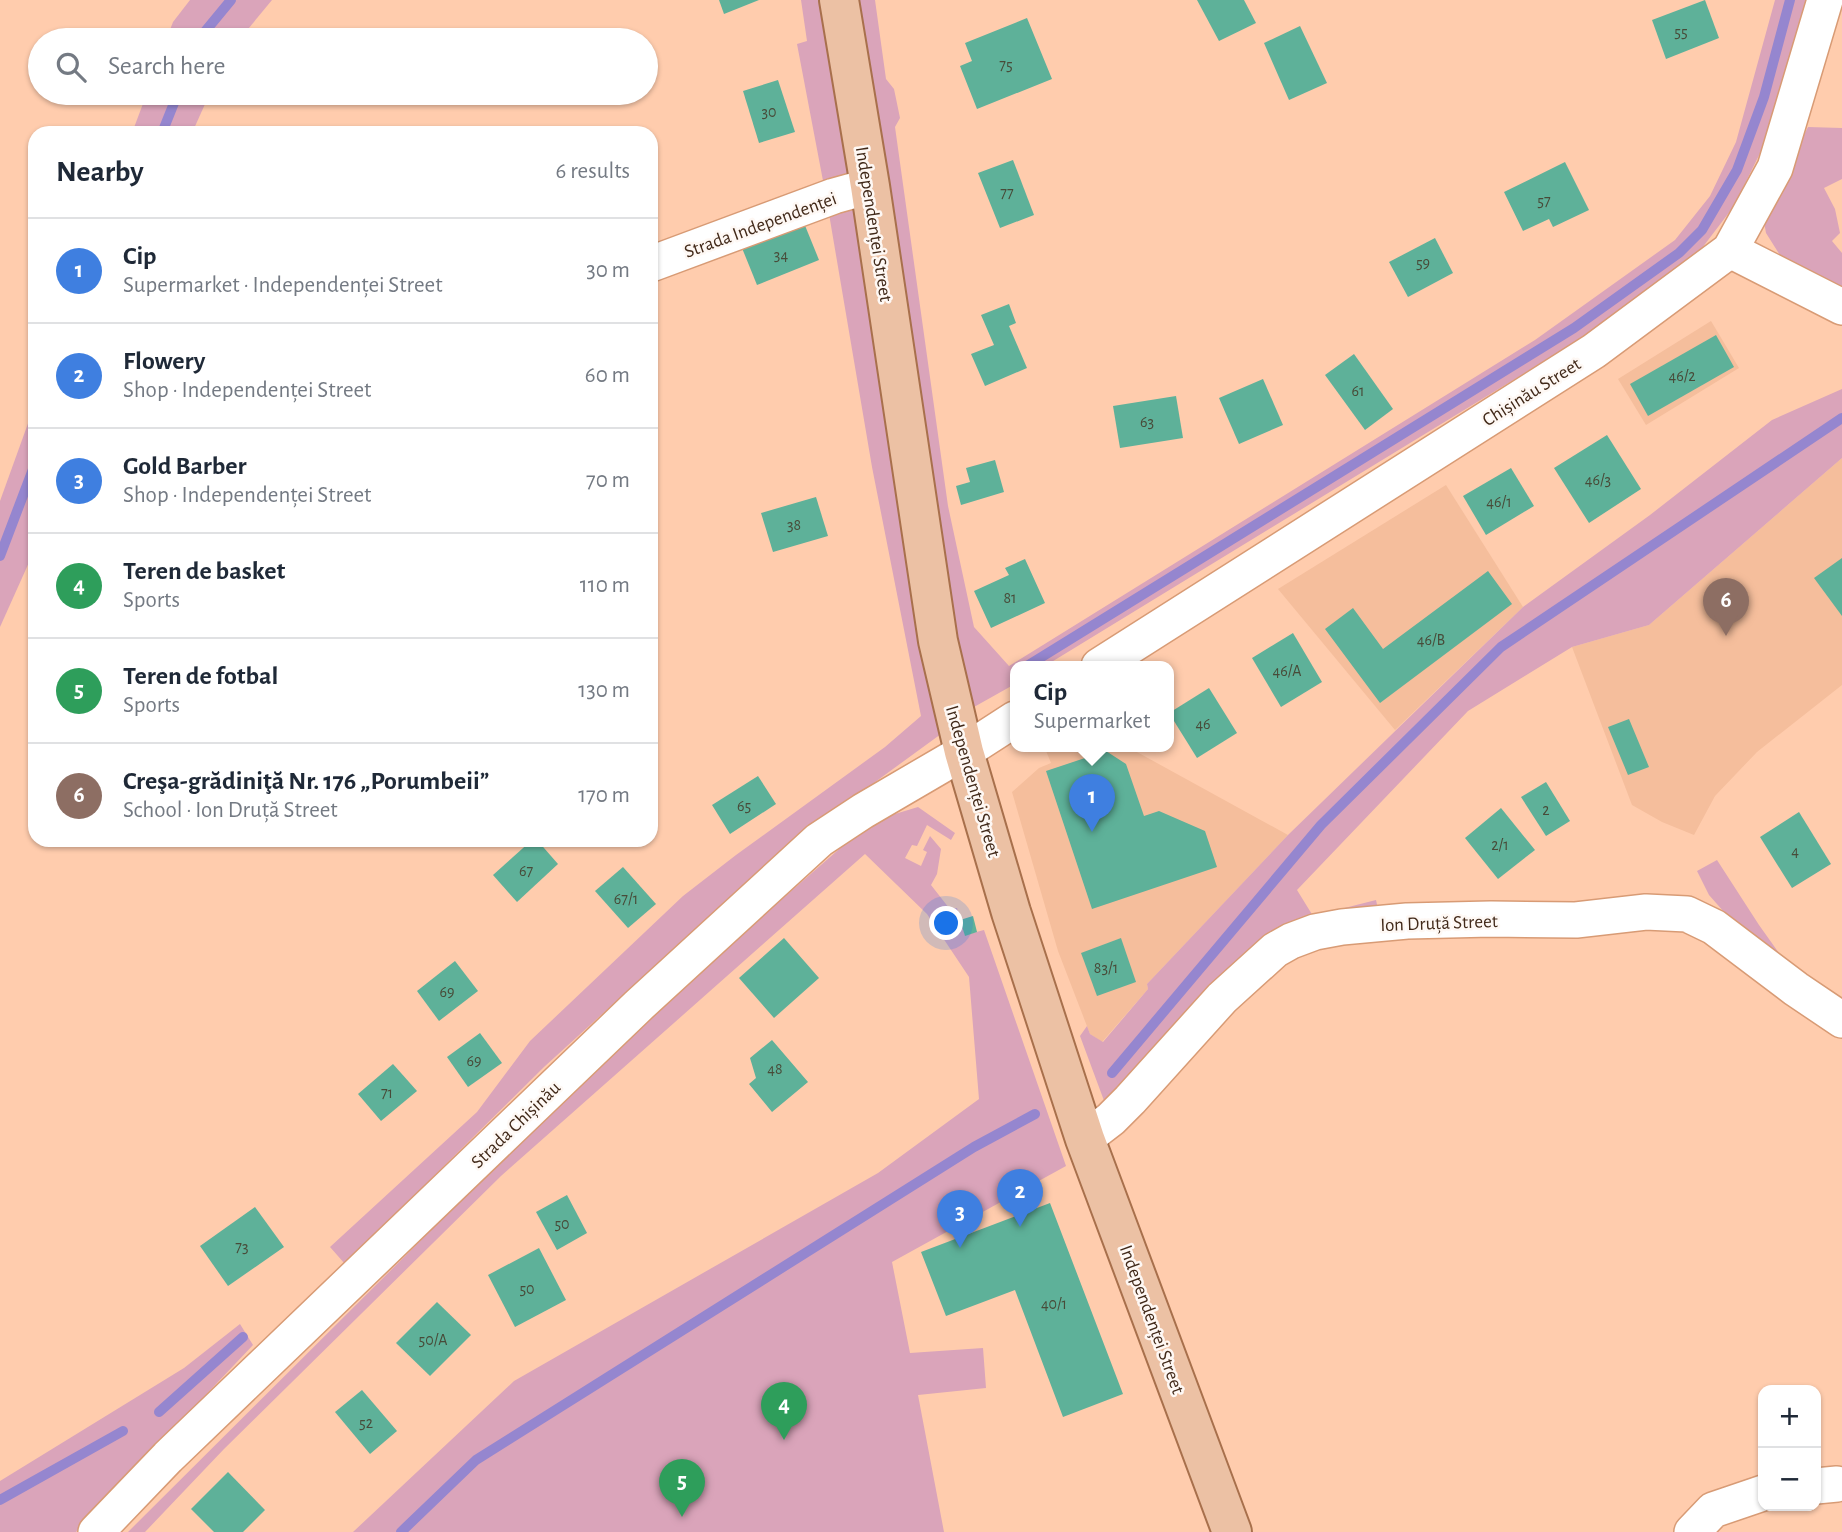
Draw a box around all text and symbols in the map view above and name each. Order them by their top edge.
house number: 55 [1674,24,1688,40]
search box [28,28,658,105]
icon: search [52,48,90,86]
text: Search here [108,53,226,79]
house number: 75 [999,57,1013,73]
house number: 30 [761,104,777,120]
street label: Independenței Street [851,145,895,303]
text: Nearby [56,157,144,187]
text: 6 results [556,160,630,183]
house number: 77 [1000,185,1014,201]
street label: Strada Independenței [682,189,840,263]
house number: 57 [1537,193,1551,209]
text: Cip [123,243,157,269]
house number: 34 [774,247,788,263]
house number: 59 [1416,255,1430,271]
text: 1 [75,259,83,282]
text: 30 m [586,259,630,282]
text: Supermarket · Independenței Street [123,274,443,297]
text: Flowery [123,348,205,374]
street label: Chișinău Street [1479,355,1585,431]
text: 2 [74,364,84,387]
text: 60 m [585,364,630,387]
house number: 46/2 [1668,368,1696,384]
text: Shop · Independenței Street [123,379,371,402]
house number: 61 [1351,383,1365,399]
house number: 63 [1140,414,1154,430]
text: Gold Barber [123,453,247,479]
text: 3 [74,469,84,492]
text: 70 m [586,469,630,492]
house number: 46/3 [1585,472,1611,488]
text: Shop · Independenței Street [123,484,371,507]
house number: 46/1 [1486,494,1512,510]
house number: 38 [787,517,801,533]
text: Teren de basket [123,558,285,584]
text: 4 [73,574,85,597]
text: 110 m [580,574,630,597]
pin: 6 [1703,578,1749,636]
text: Sports [123,589,180,612]
house number: 81 [1003,590,1017,606]
house number: 46/B [1417,632,1445,648]
popup [1010,661,1174,752]
text: Teren de fotbal [123,663,278,689]
house number: 46/A [1272,663,1302,679]
text: 5 [74,679,84,702]
text: 130 m [578,679,630,702]
text: Cip [1034,679,1067,705]
text: Sports [123,694,180,717]
street label: Independenței Street [941,703,1003,860]
text: Supermarket [1034,710,1150,733]
house number: 46 [1195,716,1211,732]
text: Creşa-grădiniţă Nr. 176 „Porumbeii” [123,768,489,794]
pin: 1 [1069,774,1115,832]
text: 6 [73,784,85,807]
text: 170 m [578,784,630,807]
house number: 65 [737,798,751,814]
text: School · Ion Druță Street [123,799,338,822]
house number: 2 [1542,802,1550,818]
house number: 2/1 [1491,837,1509,853]
house number: 4 [1791,843,1799,859]
house number: 67 [519,863,533,879]
house number: 67/1 [614,891,638,907]
your location [929,906,963,940]
street label: Ion Druță Street [1380,912,1498,936]
house number: 83/1 [1094,960,1118,976]
house number: 69 [439,984,455,1000]
house number: 69 [466,1053,482,1069]
house number: 48 [767,1061,783,1077]
street label: Strada Chișinău [468,1078,565,1173]
house number: 71 [381,1085,393,1101]
pin: 2 [997,1169,1043,1227]
pin: 3 [937,1190,983,1248]
house number: 50 [554,1216,570,1232]
house number: 73 [235,1239,249,1255]
street label: Independenței Street [1115,1243,1187,1397]
house number: 50 [519,1281,535,1297]
house number: 40/1 [1041,1296,1067,1312]
house number: 50/A [419,1332,447,1348]
pin: 4 [761,1382,807,1440]
map controls [1758,1385,1821,1511]
button: + [1758,1385,1821,1448]
house number: 52 [359,1415,373,1431]
button: − [1758,1448,1821,1511]
pin: 5 [659,1459,705,1517]

